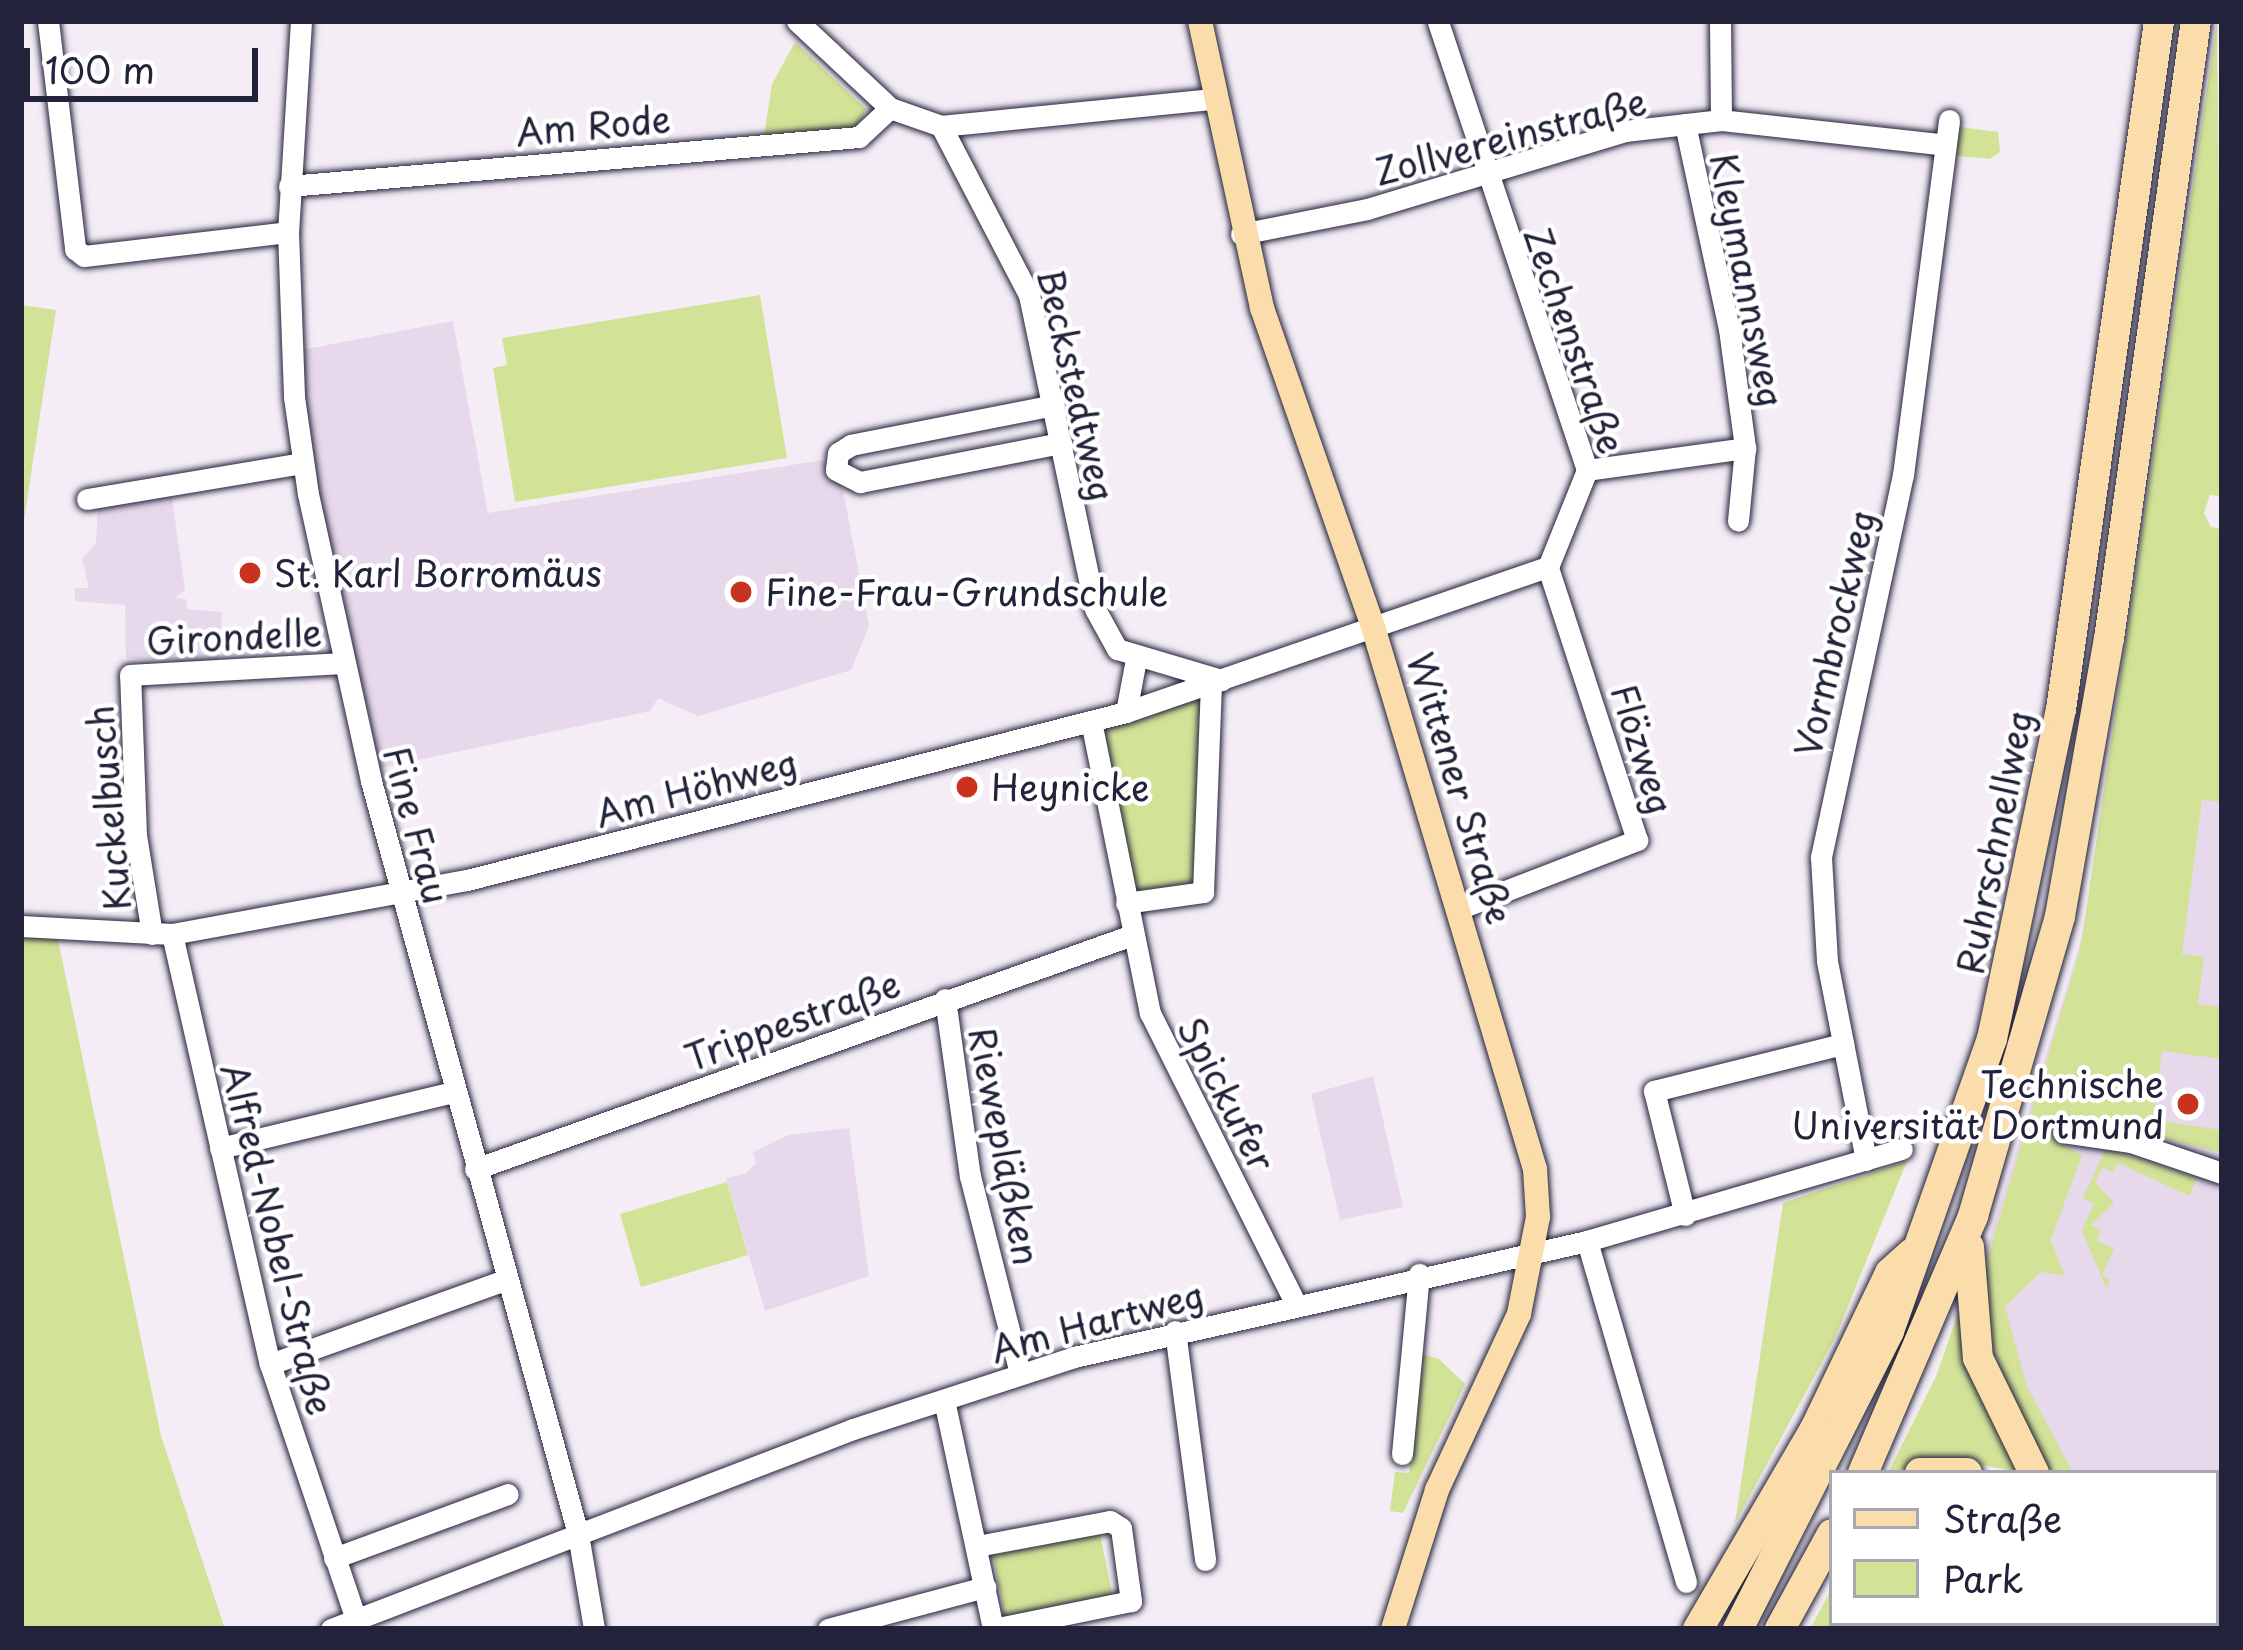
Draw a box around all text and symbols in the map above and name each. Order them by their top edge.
scale bar [30,24,264,98]
text: 100 m [45,42,155,96]
street label: Zollvereinstraße [1369,79,1651,193]
street label: Am Rode [514,97,672,153]
street label: Kleymannsweg [1702,149,1794,411]
street label: Zechenstraße [1516,221,1634,459]
street label: Beckstedtweg [1029,265,1125,505]
street label: Vormbrockweg [1785,506,1883,760]
place label: St. Karl Borromäus [274,551,603,595]
marker: St. Karl Borromäus [237,560,263,586]
place label: Fine-Frau-Grundschule [765,570,1168,614]
marker: Fine-Frau-Grundschule [728,579,754,605]
street label: Girondelle [145,610,323,662]
street label: Wittener Straße [1399,646,1523,930]
street label: Flözweg [1603,679,1683,819]
street label: Kuckelbusch [78,704,138,912]
street label: Ruhrschnellweg [1947,707,2041,977]
street label: Am Höhweg [590,739,802,835]
street label: Fine Frau [375,741,459,909]
place label: Heynicke [991,765,1150,809]
marker: Heynicke [954,774,980,800]
street label: Trippestraße [679,961,905,1079]
street label: Spickufer [1170,1010,1284,1178]
street label: Riewepläßken [961,1023,1049,1269]
street label: Alfred-Nobel-Straße [213,1059,343,1419]
place label: Technische Universität Dortmund [1789,1061,2164,1146]
marker: Technische Universität Dortmund [2175,1091,2201,1117]
street label: Am Hartweg [984,1271,1210,1371]
legend [1829,1470,2219,1626]
text: Straße [1943,1491,2062,1545]
text: Park [1943,1551,2023,1605]

